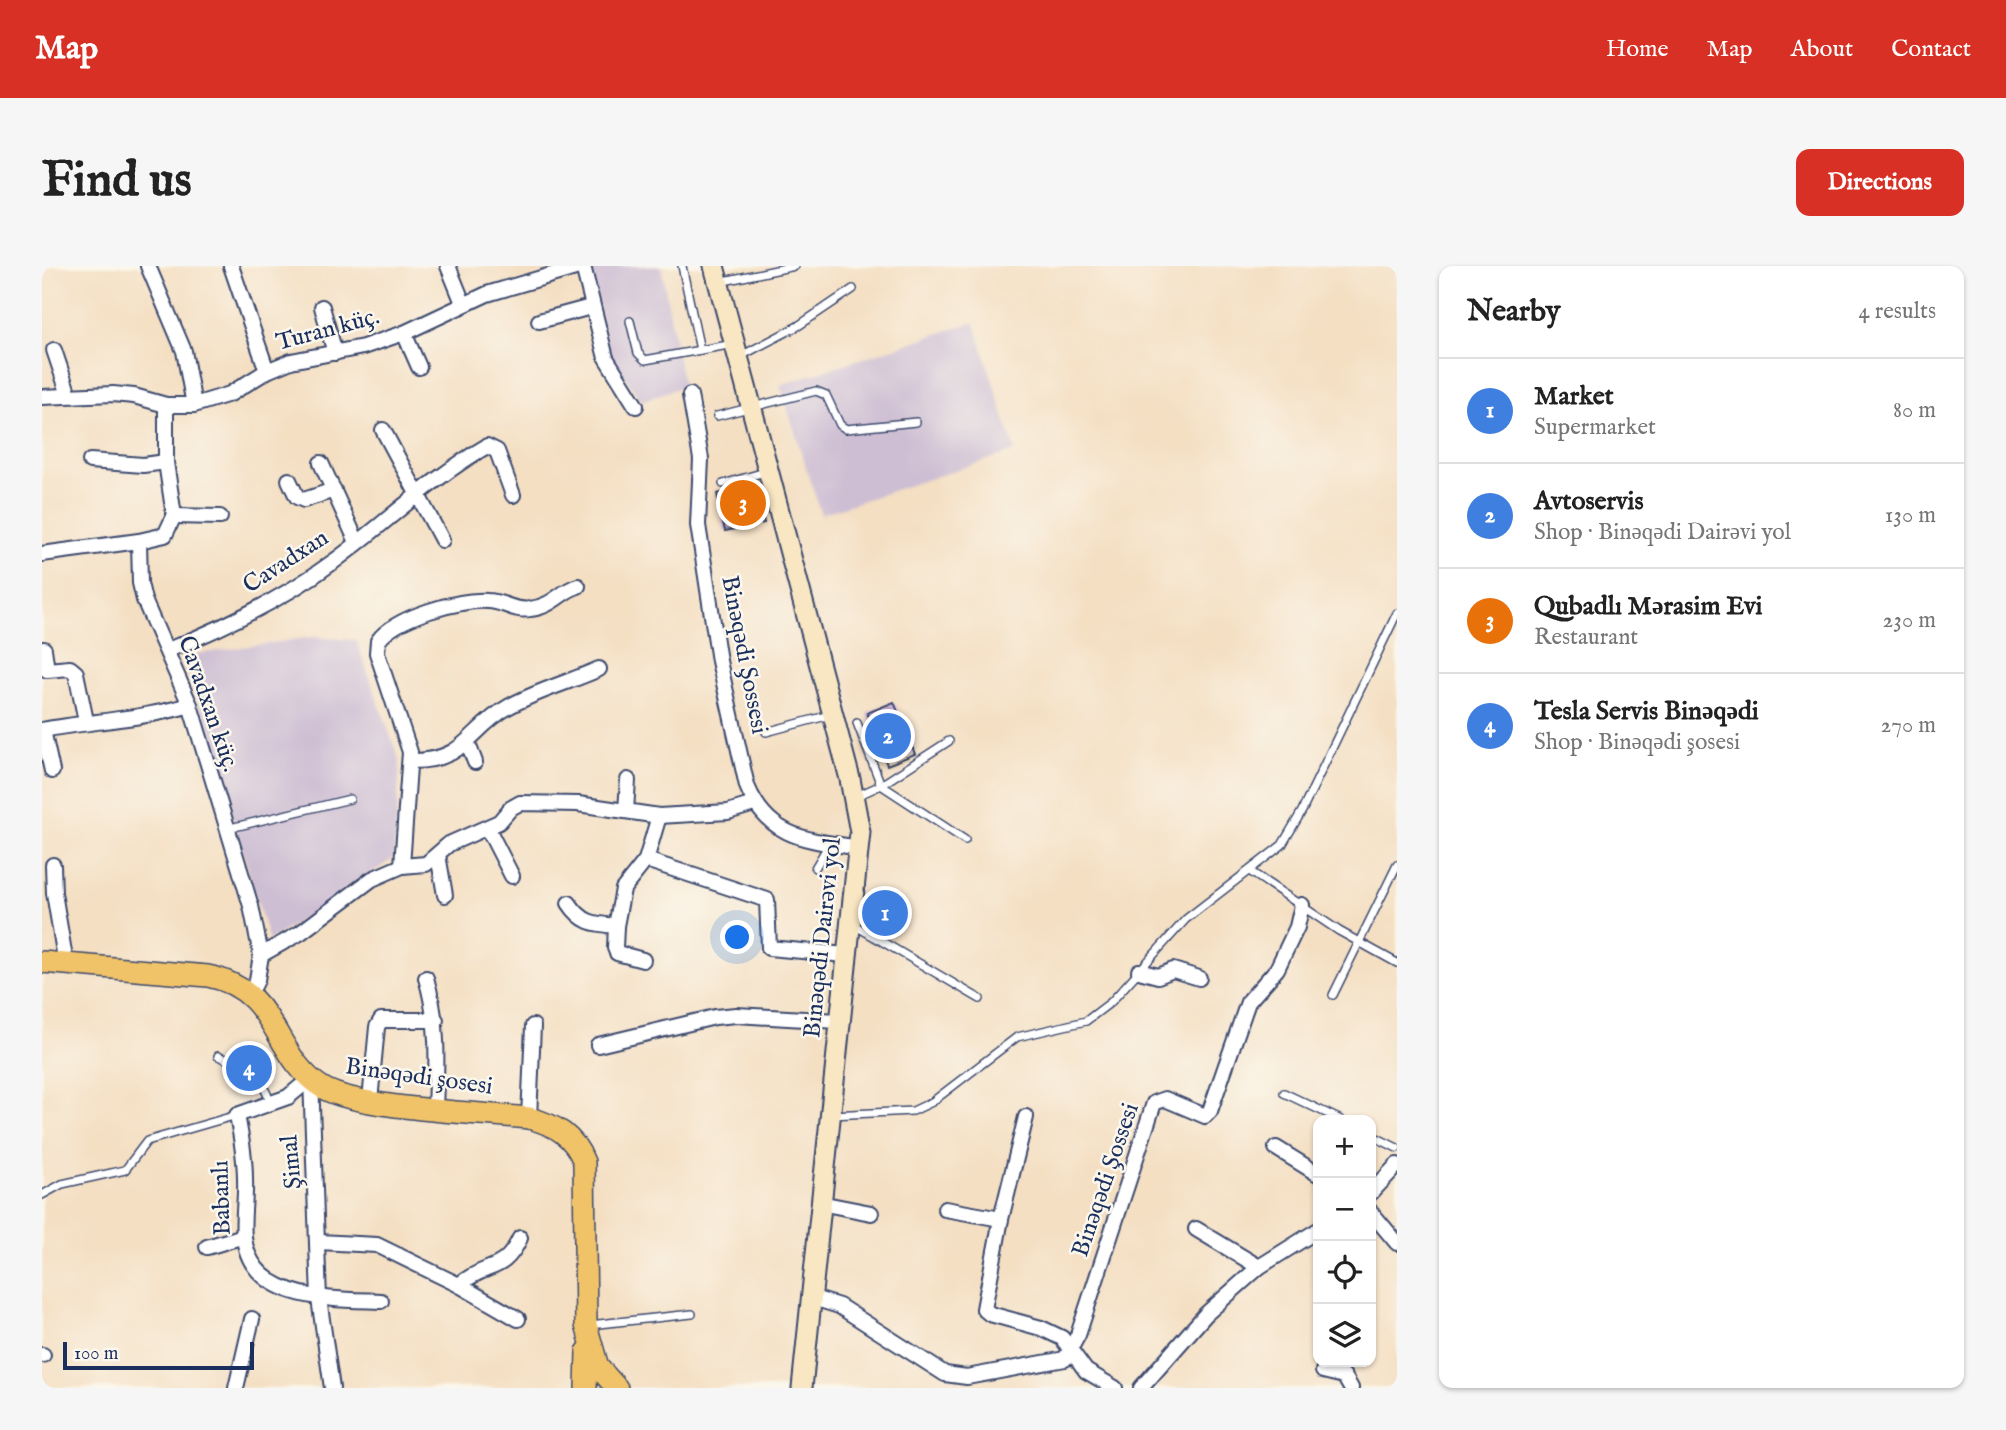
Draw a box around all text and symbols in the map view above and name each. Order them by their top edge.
text: Map [35,28,98,70]
text: Home [1606,34,1669,65]
text: Map [1707,34,1753,65]
text: About [1791,34,1853,65]
text: Contact [1891,34,1971,65]
button: Directions [1796,149,1964,216]
text: Find us [42,151,192,213]
text: Nearby [1467,293,1560,331]
text: 4 results [1858,297,1936,326]
street label: Turan küç. [273,301,383,359]
text: Market [1534,380,1614,413]
text: 1 [1486,396,1494,425]
text: 80 m [1893,396,1936,425]
text: Supermarket [1534,413,1656,442]
pin: 3 [720,477,766,529]
text: Avtoservis [1534,485,1644,518]
text: 2 [1485,501,1495,530]
text: 130 m [1885,501,1936,530]
text: Shop · Binəqədi Dairəvi yol [1534,518,1791,547]
street label: Cavadxan [237,523,335,601]
street label: Binəqədi Şossesi [713,573,775,737]
text: Qubadlı Mərasim Evi [1534,590,1762,623]
text: 3 [1486,606,1494,635]
text: 230 m [1883,606,1936,635]
text: Restaurant [1534,623,1638,652]
street label: Cavadxan küç. [170,632,246,776]
text: Tesla Servis Binəqədi [1534,695,1759,728]
pin: 2 [865,710,911,762]
text: 4 [1484,711,1496,740]
text: 270 m [1881,711,1936,740]
text: Shop · Binəqədi şosesi [1534,728,1740,757]
street label: Binəqədi Dairəvi yol [797,836,849,1040]
pin: 1 [862,887,908,939]
your location [720,920,754,954]
pin: 4 [226,1042,272,1094]
street label: Binəqədi şosesi [343,1051,495,1103]
street label: Binəqədi Şossesi [1065,1099,1147,1261]
map controls [1313,1115,1376,1367]
button: + [1313,1115,1376,1178]
street label: Şimal [274,1133,310,1190]
street label: Babanlı [205,1160,239,1236]
button: − [1313,1178,1376,1241]
button: locate [1313,1241,1376,1304]
button: layers [1313,1304,1376,1367]
scale bar [63,1339,254,1371]
text: 100 m [74,1342,118,1366]

